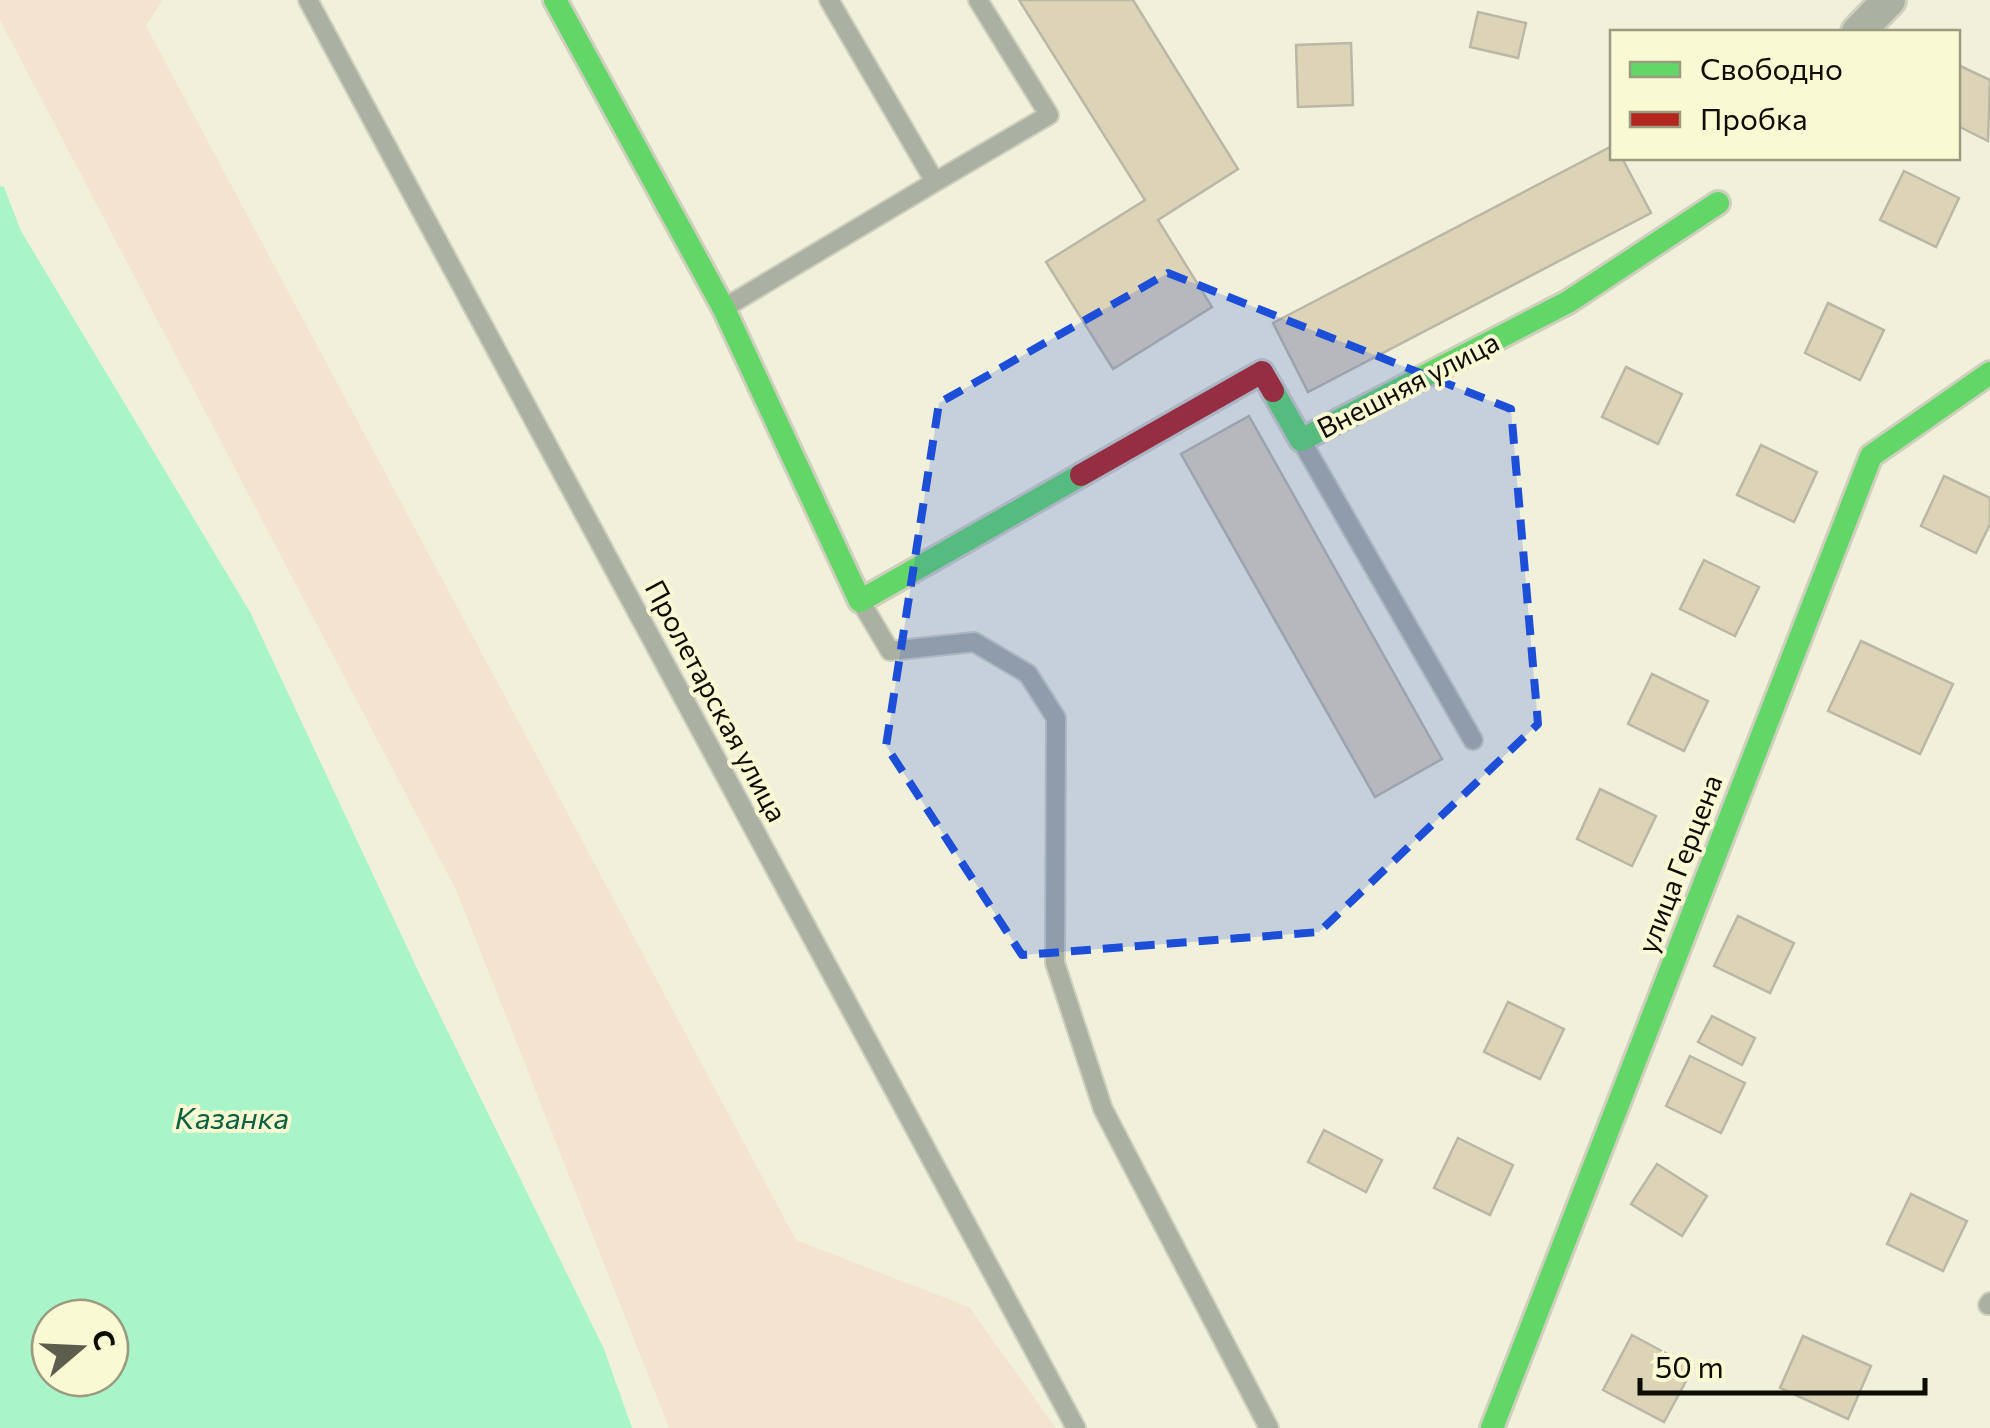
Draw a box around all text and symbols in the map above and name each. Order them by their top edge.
legend [1610,30,1960,160]
text: Свободно [1700,49,1843,86]
text: Пробка [1700,99,1808,136]
street label: Внешняя улица [1311,324,1504,445]
street label: Пролетарская улица [639,574,795,827]
street label: улица Герцена [1629,770,1729,958]
water label: Казанка [175,1098,289,1135]
north arrow [30,1298,130,1398]
text: С [85,1325,124,1354]
scale bar [1640,1333,1925,1395]
text: 50 m [1655,1347,1724,1384]

